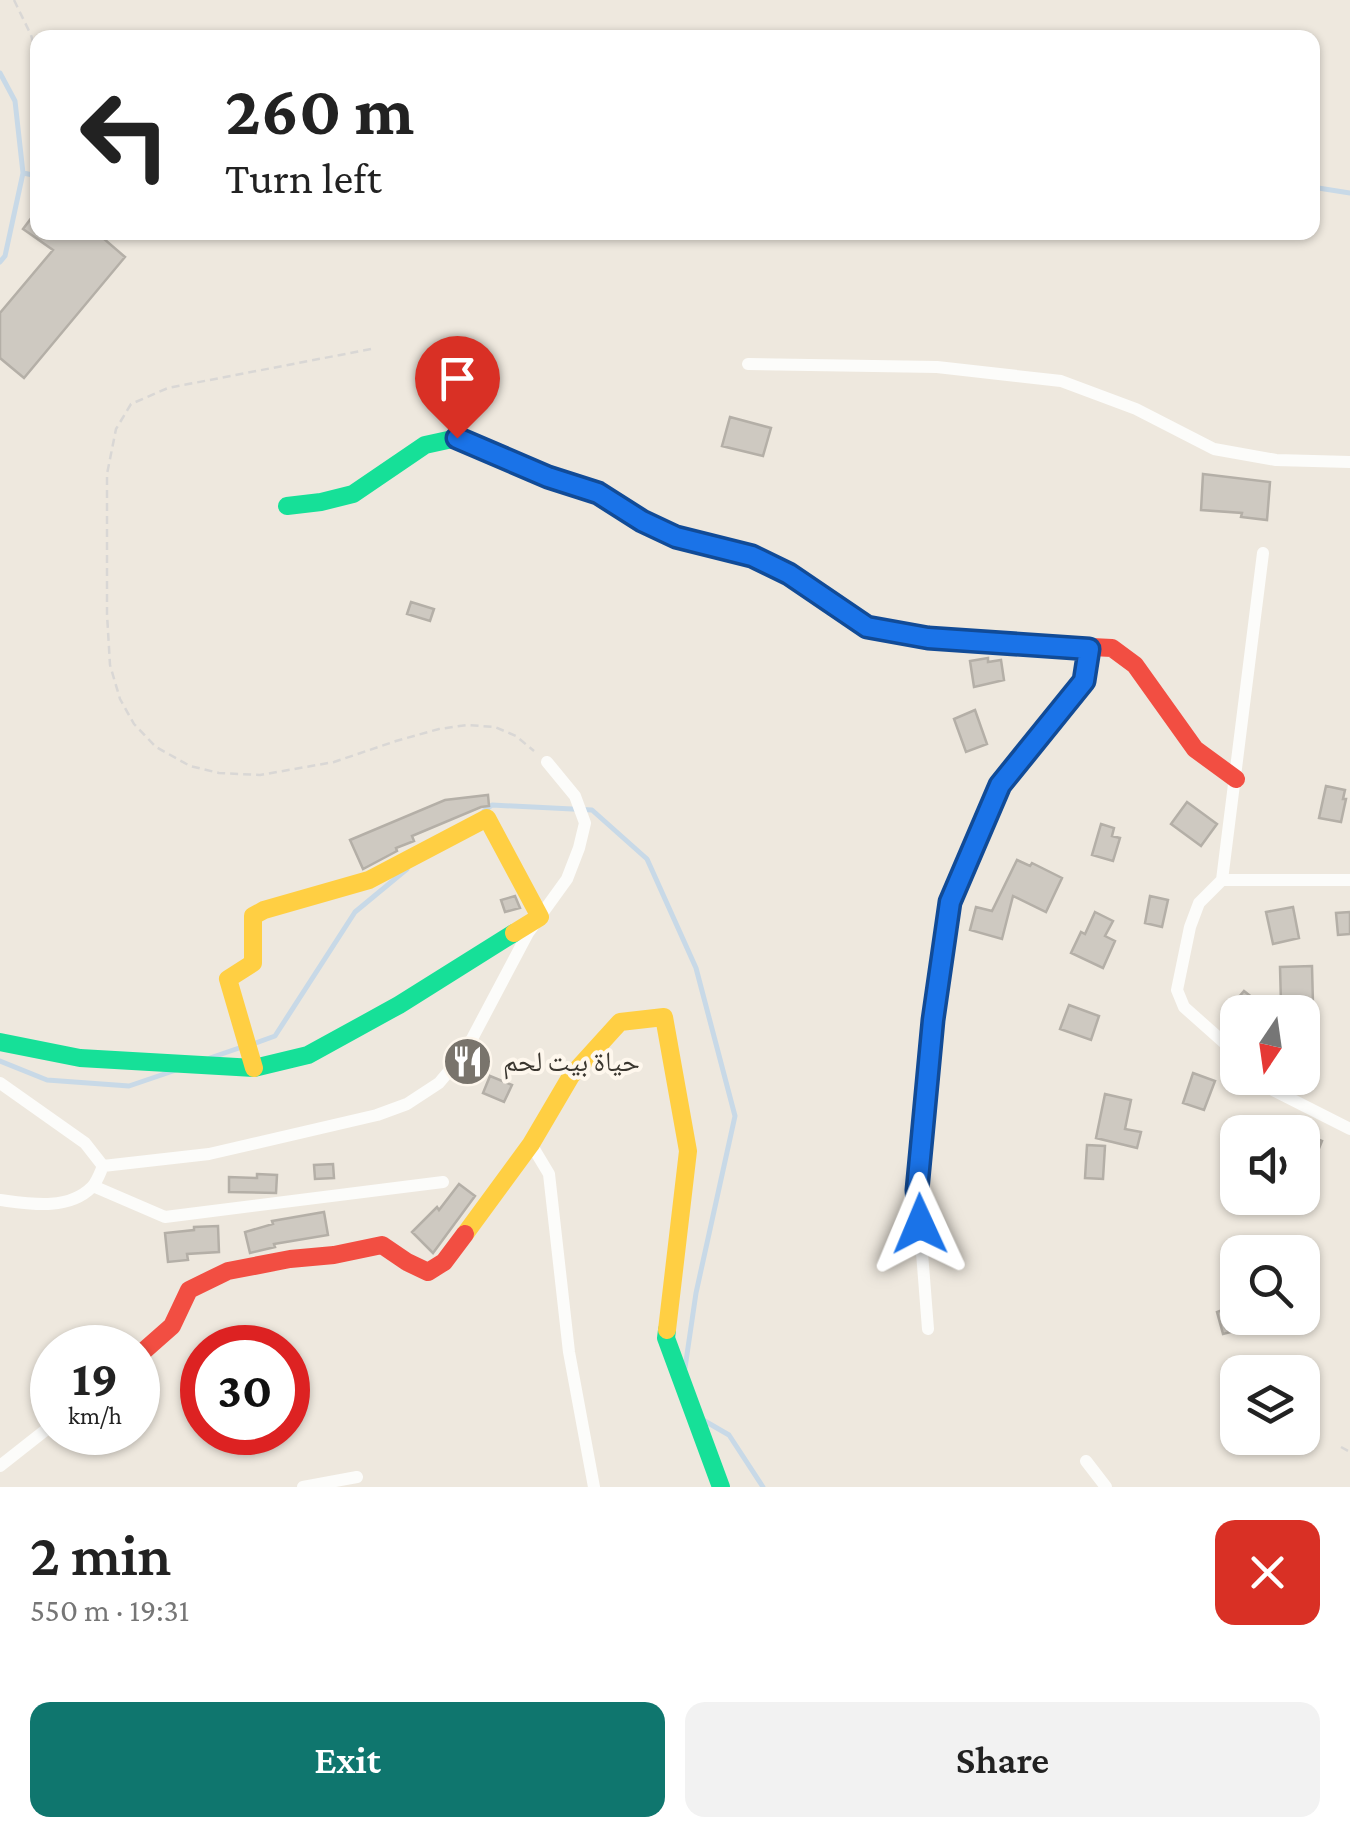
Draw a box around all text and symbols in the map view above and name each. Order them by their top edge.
icon: left [60,70,190,200]
text: 260 m [225,71,414,149]
text: Turn left [225,153,382,203]
pin [415,336,500,439]
icon: arrive [430,351,485,406]
north arrow [1220,995,1320,1095]
map controls [1220,995,1320,1455]
restaurant icon: حياة بيت لحم [442,1035,494,1087]
place label: حياة بيت لحم [503,1046,640,1080]
button: sound [1220,1115,1320,1215]
position arrow [868,1172,972,1276]
button: search [1220,1235,1320,1335]
speed limit sign: 30 [180,1325,310,1455]
text: 19 [72,1350,118,1406]
button: layers [1220,1355,1320,1455]
text: km/h [68,1402,122,1429]
button: close [1215,1520,1320,1625]
text: 2 min [30,1521,171,1588]
text: 550 m · 19:31 [30,1592,189,1628]
button: Exit [30,1702,665,1817]
button: Share [685,1702,1320,1817]

